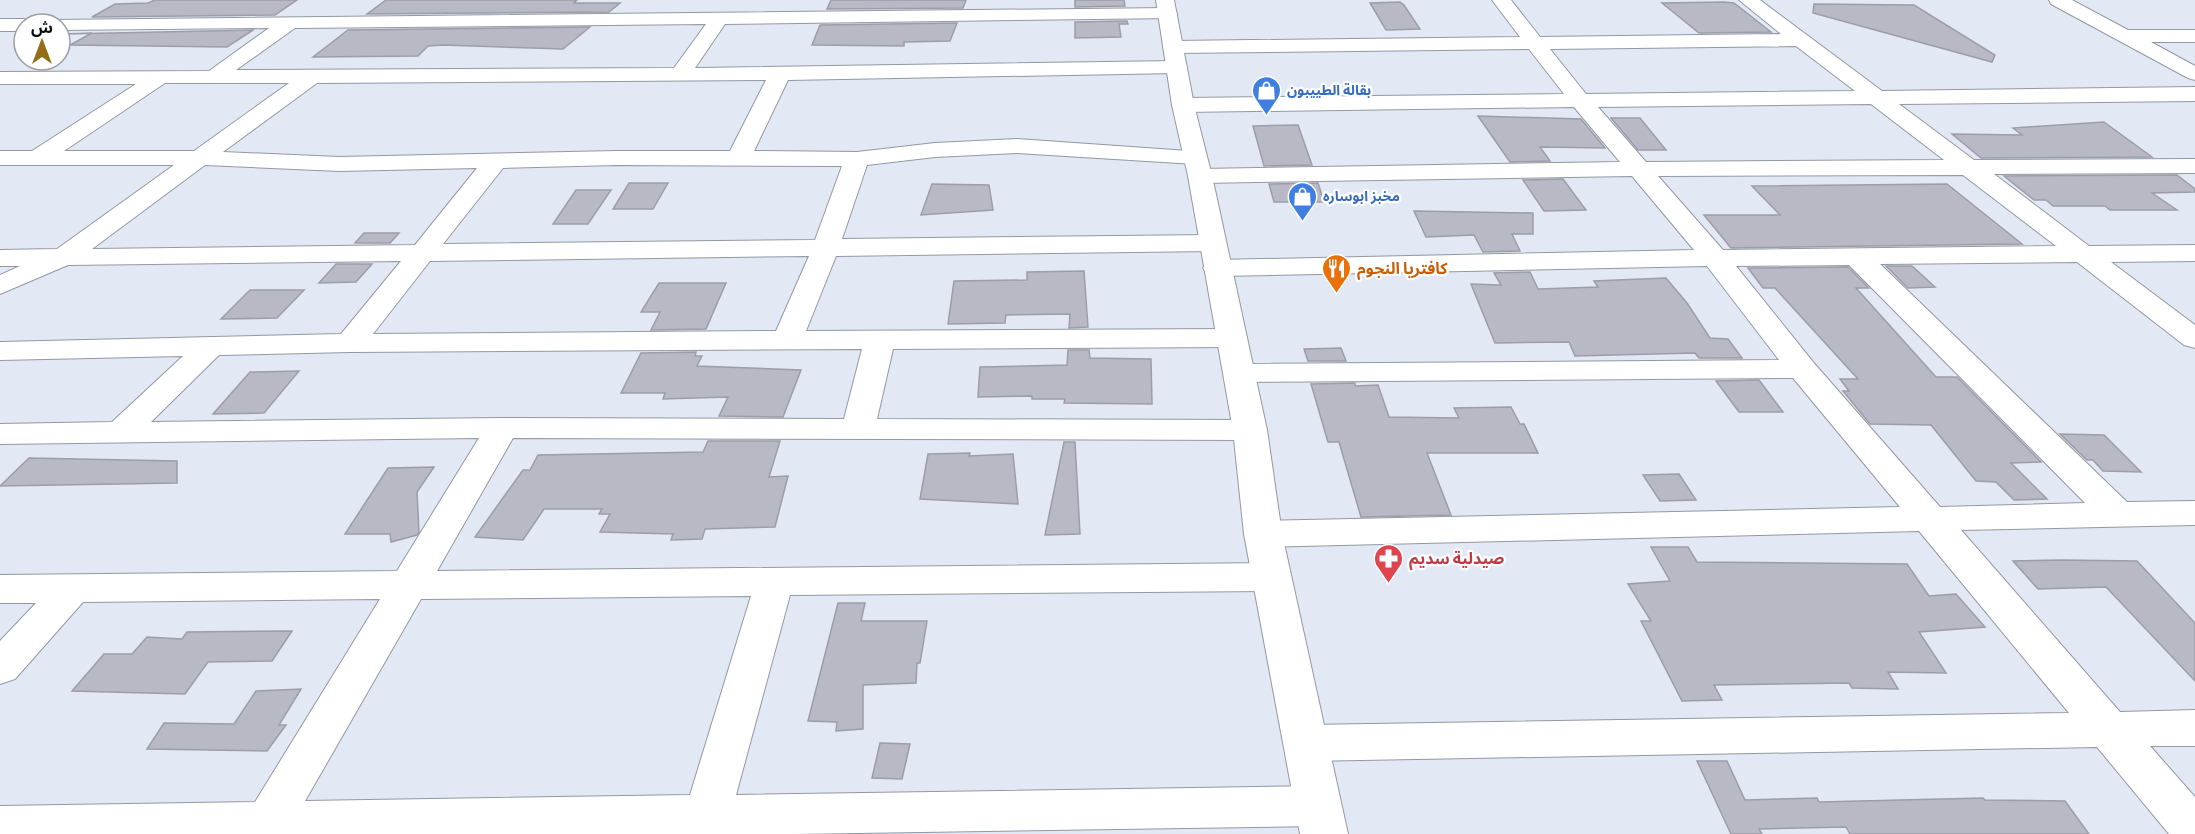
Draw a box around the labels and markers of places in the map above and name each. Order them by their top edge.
shop icon: بقالة الطييبون [1250,74,1282,116]
place label: بقالة الطييبون [1287,80,1371,99]
shop icon: مخبز ابوساره [1286,180,1318,222]
place label: مخبز ابوساره [1323,186,1400,205]
restaurant icon: كافتريا النجوم [1320,252,1352,294]
place label: كافتريا النجوم [1357,257,1448,280]
pharmacy icon: صيدلية سديم [1372,542,1404,584]
place label: صيدلية سديم [1409,547,1504,571]

